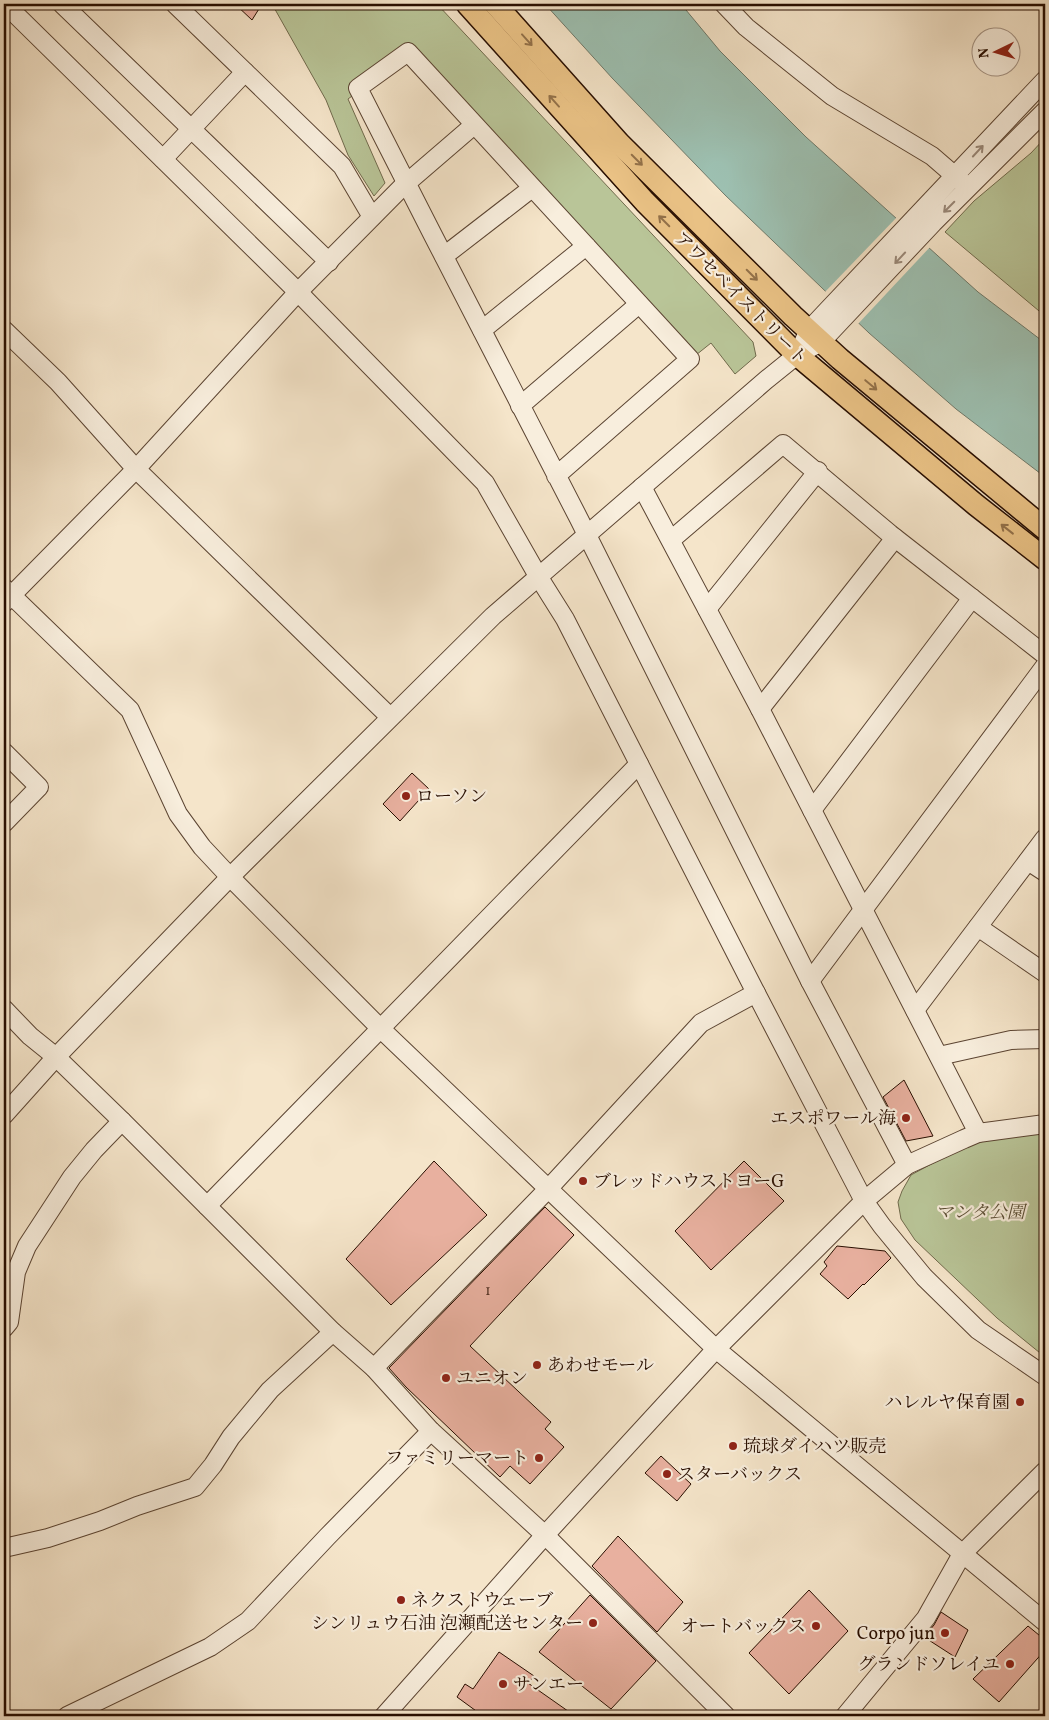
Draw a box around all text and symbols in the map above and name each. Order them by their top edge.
north arrow [972,28,1022,78]
one-way arrow [521,34,533,47]
text: N [975,47,994,59]
one-way arrow [549,94,560,107]
one-way arrow [972,145,984,157]
one-way arrow [630,154,643,166]
one-way arrow [943,201,955,213]
one-way arrow [658,215,670,227]
street label: アワセベイストリート [668,227,812,371]
one-way arrow [894,252,906,265]
one-way arrow [746,268,758,281]
one-way arrow [865,379,878,390]
one-way arrow [1001,523,1014,534]
place label: ローソン [416,785,487,810]
marker: ローソン [400,790,412,802]
place label: エスポワール海 [770,1107,896,1132]
marker: エスポワール海 [900,1112,912,1124]
place label: ブレッドハウストヨーG [593,1170,784,1195]
marker: ブレッドハウストヨーG [577,1175,589,1187]
park label: マンタ公園 [935,1201,1028,1226]
house number: 1 [485,1281,491,1302]
place label: あわせモール [547,1354,654,1379]
marker: あわせモール [531,1359,543,1371]
place label: ユニオン [456,1367,528,1392]
marker: ユニオン [440,1372,452,1384]
place label: ハレルヤ保育園 [884,1391,1010,1416]
marker: ハレルヤ保育園 [1014,1396,1026,1408]
place label: 琉球ダイハツ販売 [743,1435,886,1460]
marker: 琉球ダイハツ販売 [727,1440,739,1452]
place label: ファミリーマート [385,1447,529,1472]
marker: ファミリーマート [533,1452,545,1464]
place label: スターバックス [677,1463,802,1488]
marker: スターバックス [661,1468,673,1480]
place label: ネクストウェーブ [411,1589,553,1614]
marker: ネクストウェーブ [395,1594,407,1606]
place label: シンリュウ石油 泡瀬配送センター [311,1612,583,1637]
place label: オートバックス [681,1615,806,1640]
marker: シンリュウ石油 泡瀬配送センター [587,1617,599,1629]
marker: オートバックス [810,1620,822,1632]
place label: Corpo jun [857,1622,935,1647]
marker: Corpo jun [939,1627,951,1639]
place label: グランドソレイユ [858,1653,1000,1678]
marker: グランドソレイユ [1004,1658,1016,1670]
place label: サンエー [513,1673,584,1698]
marker: サンエー [497,1678,509,1690]

